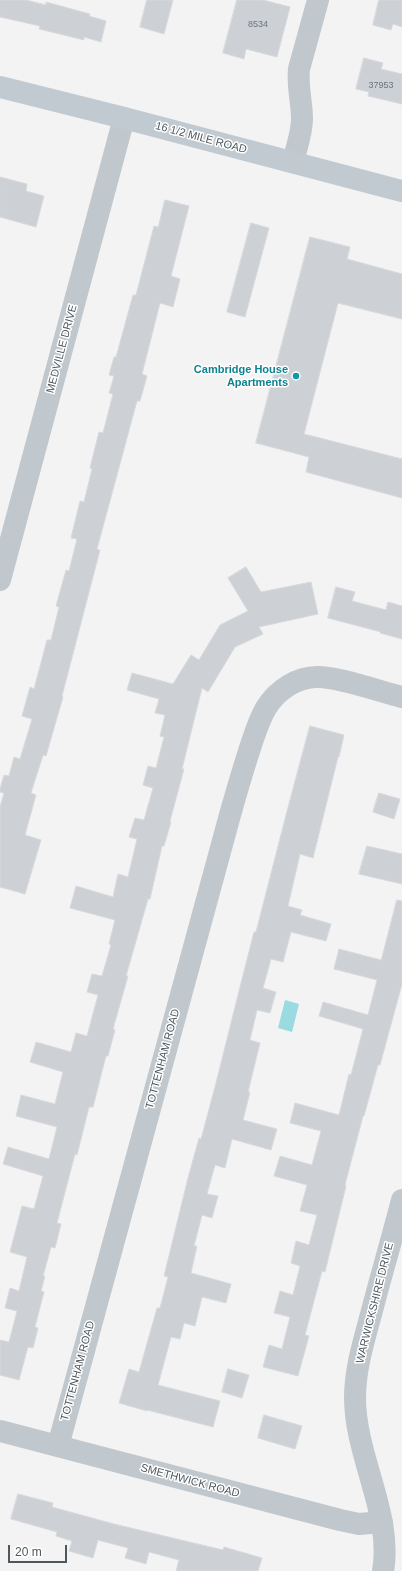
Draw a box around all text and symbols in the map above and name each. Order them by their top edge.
house number: 8534 [248,20,268,30]
house number: 37953 [368,81,394,91]
street label: 16 1/2 MILE ROAD [154,119,248,157]
street label: MEDVILLE DRIVE [44,303,80,395]
place label: Cambridge House Apartments [194,363,288,389]
marker: Cambridge House Apartments [291,371,301,381]
street label: TOTTENHAM ROAD [143,1008,183,1110]
street label: WARWICKSHIRE DRIVE [354,1241,396,1365]
street label: TOTTENHAM ROAD [58,1320,98,1422]
street label: SMETHWICK ROAD [139,1461,241,1501]
scale bar [10,1537,69,1563]
text: 20 m [15,1545,42,1559]

